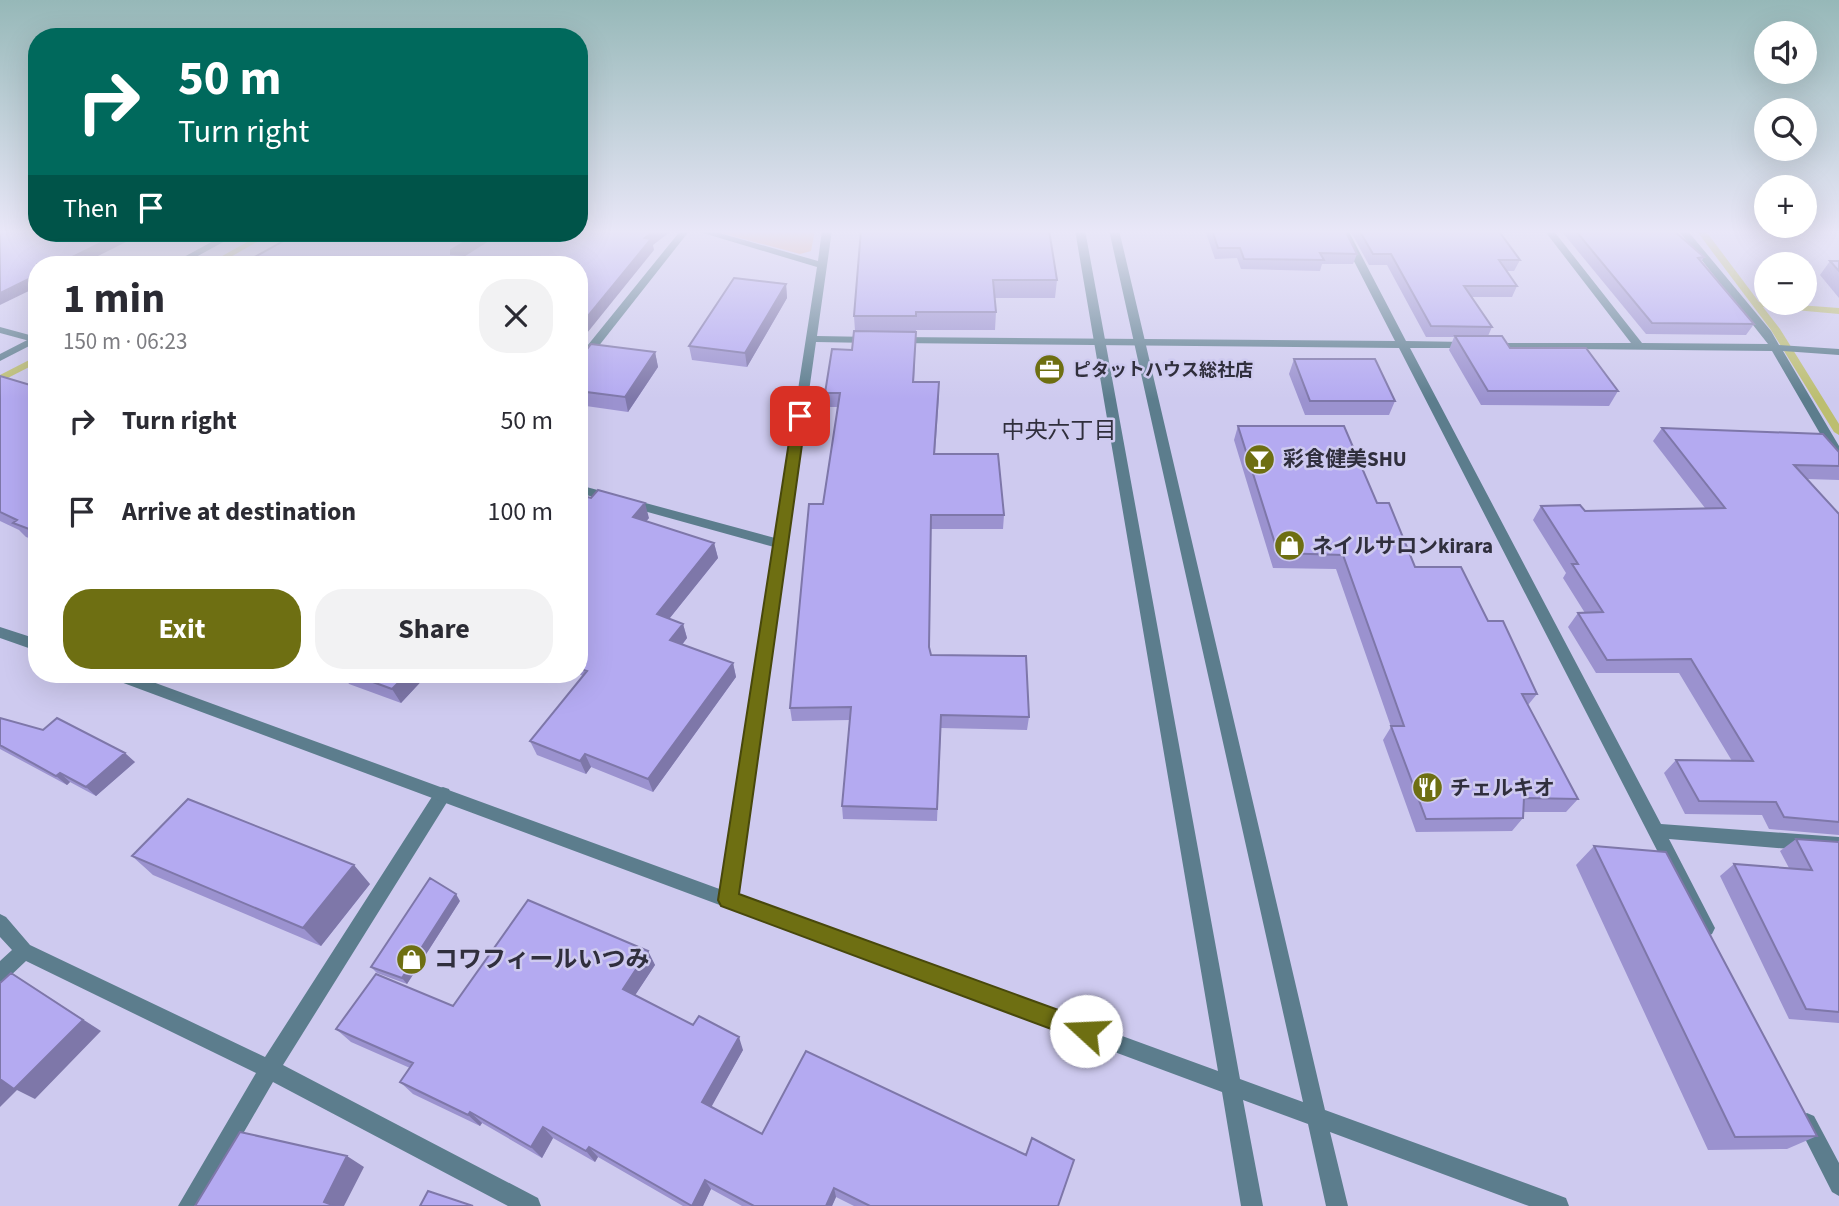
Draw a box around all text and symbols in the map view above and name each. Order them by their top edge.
map controls [1754,21,1817,315]
button: sound [1754,21,1817,84]
text: 50 m [178,44,282,114]
icon: right [63,56,154,147]
button: search [1754,98,1817,161]
text: Turn right [178,109,309,155]
button: + [1754,175,1817,238]
icon: arrive [132,189,170,227]
text: Then [63,190,118,227]
button: − [1754,252,1817,315]
text: 1 min [63,269,165,329]
button: close [479,279,553,353]
text: 150 m · 06:23 [63,325,187,358]
office icon: ピタットハウス総社店 [1033,353,1067,387]
place label: ピタットハウス総社店 [1073,358,1253,383]
pin [770,386,830,446]
icon: arrive [781,397,819,435]
icon: right [63,402,101,440]
text: Turn right [122,402,237,439]
text: 50 m [500,402,553,439]
district label: 中央六丁目 [1002,414,1117,447]
bar icon: 彩食健美SHU [1243,442,1277,476]
place label: 彩食健美SHU [1283,444,1407,474]
icon: arrive [63,493,101,531]
text: Arrive at destination [122,493,356,530]
text: 100 m [487,493,553,530]
shop icon: ネイルサロンkirara [1272,529,1306,563]
place label: ネイルサロンkirara [1312,531,1493,561]
button: Exit [63,589,301,669]
button: Share [315,589,553,669]
restaurant icon: チェルキオ [1410,771,1444,805]
place label: チェルキオ [1450,773,1555,803]
shop icon: コワフィールいつみ [394,942,428,976]
place label: コワフィールいつみ [434,942,650,977]
position arrow [1049,994,1123,1068]

